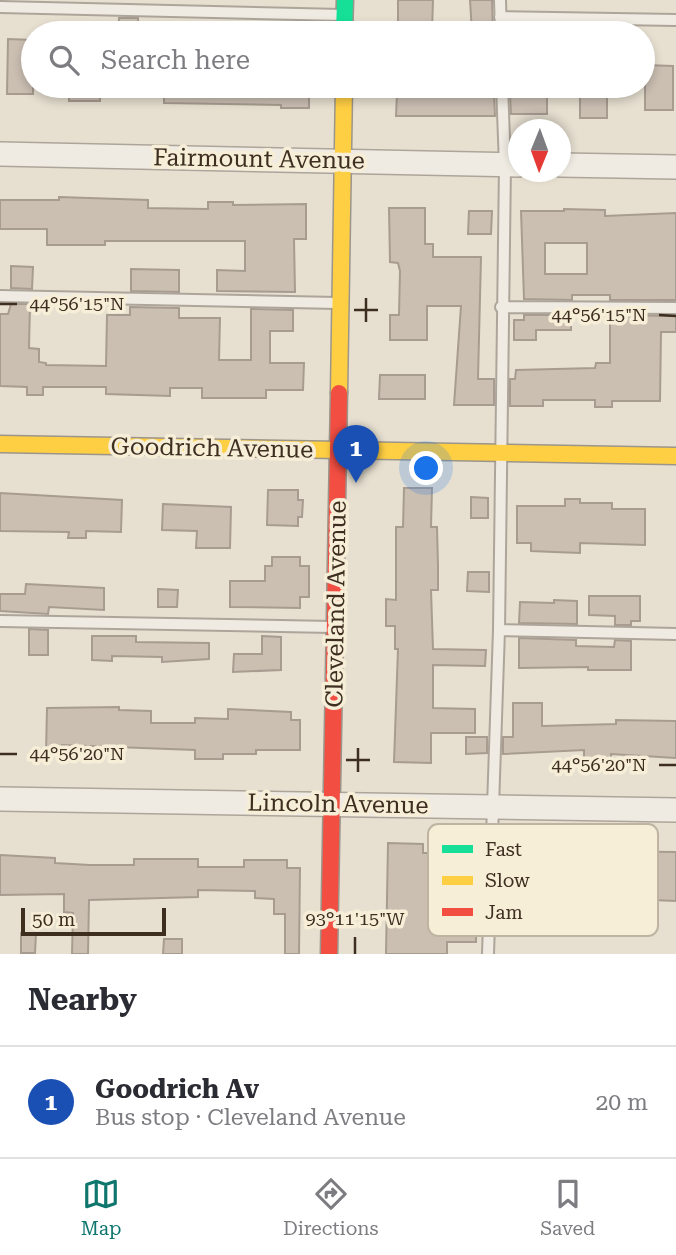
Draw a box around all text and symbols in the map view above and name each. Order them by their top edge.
search box [21,21,655,98]
icon: search [45,41,83,79]
text: Search here [101,45,250,75]
north arrow [508,119,571,182]
street label: Fairmount Avenue [153,143,365,175]
text: 44°56'15"N [30,293,124,314]
text: 44°56'15"N [552,304,646,325]
pin: 1 [333,425,379,483]
street label: Goodrich Avenue [110,432,314,464]
your location [409,451,443,485]
street label: Cleveland Avenue [320,500,352,708]
text: 44°56'20"N [30,743,124,764]
text: 44°56'20"N [552,754,646,775]
street label: Lincoln Avenue [247,788,429,820]
legend [428,824,658,936]
text: Fast [485,838,522,861]
text: Slow [485,869,530,892]
text: Jam [485,901,523,924]
scale bar [21,905,166,937]
text: 50 m [32,908,75,931]
text: 93°11'15"W [306,908,405,929]
text: Nearby [28,982,137,1017]
text: Goodrich Av [95,1074,259,1104]
text: 1 [45,1089,57,1116]
text: 20 m [595,1089,648,1116]
text: Bus stop · Cleveland Avenue [95,1104,406,1131]
tab: Map [81,1175,121,1240]
tab: Directions [283,1175,379,1240]
tab: Saved [540,1175,595,1240]

